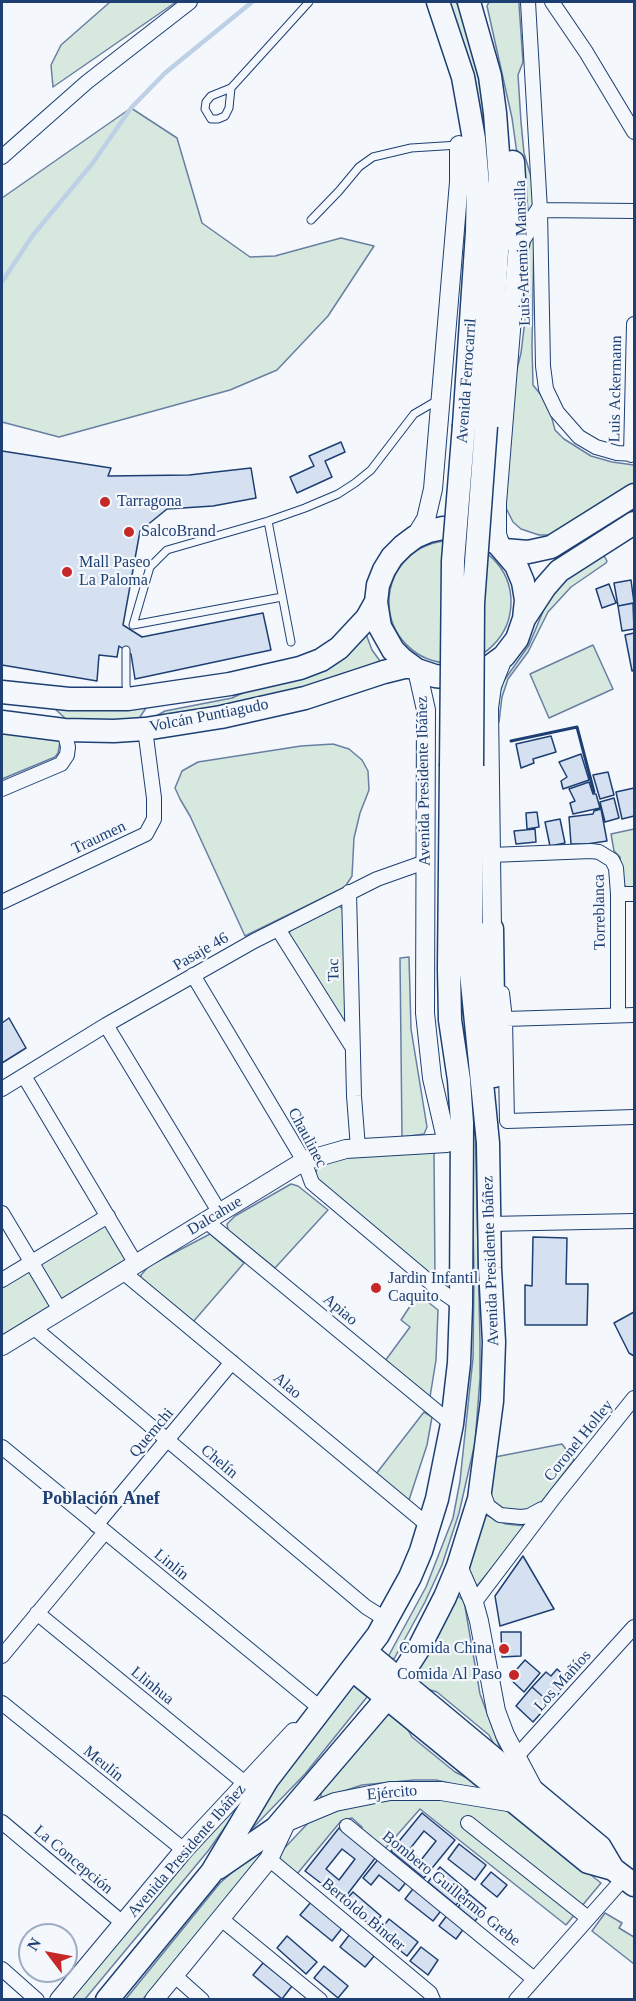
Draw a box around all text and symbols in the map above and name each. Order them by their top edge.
street label: Luis Artemio Mansilla [511,180,535,326]
street label: Avenida Ferrocarril [453,318,481,444]
street label: Luis Ackermann [605,335,627,443]
place label: Tarragona [117,492,182,512]
marker: Tarragona [98,495,112,509]
place label: SalcoBrand [141,522,216,542]
marker: SalcoBrand [122,525,136,539]
place label: Mall Paseo La Paloma [79,553,151,591]
marker: Mall Paseo La Paloma [60,565,74,579]
street label: Volcán Puntiagudo [148,695,270,737]
street label: Avenida Presidente Ibáñez [413,696,435,866]
street label: Traumen [69,817,129,859]
street label: Torreblanca [590,874,610,950]
street label: Pasaje 46 [170,928,232,976]
street label: Tac [324,958,344,982]
street label: Chaulinec [283,1105,331,1171]
street label: Avenida Presidente Ibáñez [478,1176,504,1346]
street label: Dalcahue [184,1192,246,1240]
place label: Jardin Infantil Caquito [388,1269,478,1307]
marker: Jardin Infantil Caquito [369,1281,383,1295]
street label: Apiao [319,1290,361,1330]
street label: Alao [269,1369,305,1403]
street label: Coronel Holley [540,1396,618,1486]
street label: Quemchi [126,1404,178,1462]
street label: Chelín [196,1441,242,1483]
district label: Población Anef [42,1488,160,1510]
street label: Linlín [150,1545,192,1585]
place label: Comida China [399,1639,492,1659]
marker: Comida China [497,1642,511,1656]
street label: Los Mañíos [530,1646,596,1716]
street label: Llinhua [127,1663,177,1709]
place label: Comida Al Paso [397,1665,502,1685]
marker: Comida Al Paso [507,1668,521,1682]
street label: Meulín [79,1742,127,1786]
street label: Avenida Presidente Ibáñez [124,1780,250,1922]
street label: Ejército [366,1781,418,1805]
street label: La Concepción [30,1821,116,1899]
street label: Bombero Guillermo Grebe [378,1827,524,1951]
street label: Bertoldo Binder [317,1874,409,1956]
north arrow [18,1923,78,1983]
text: N [24,1935,44,1954]

